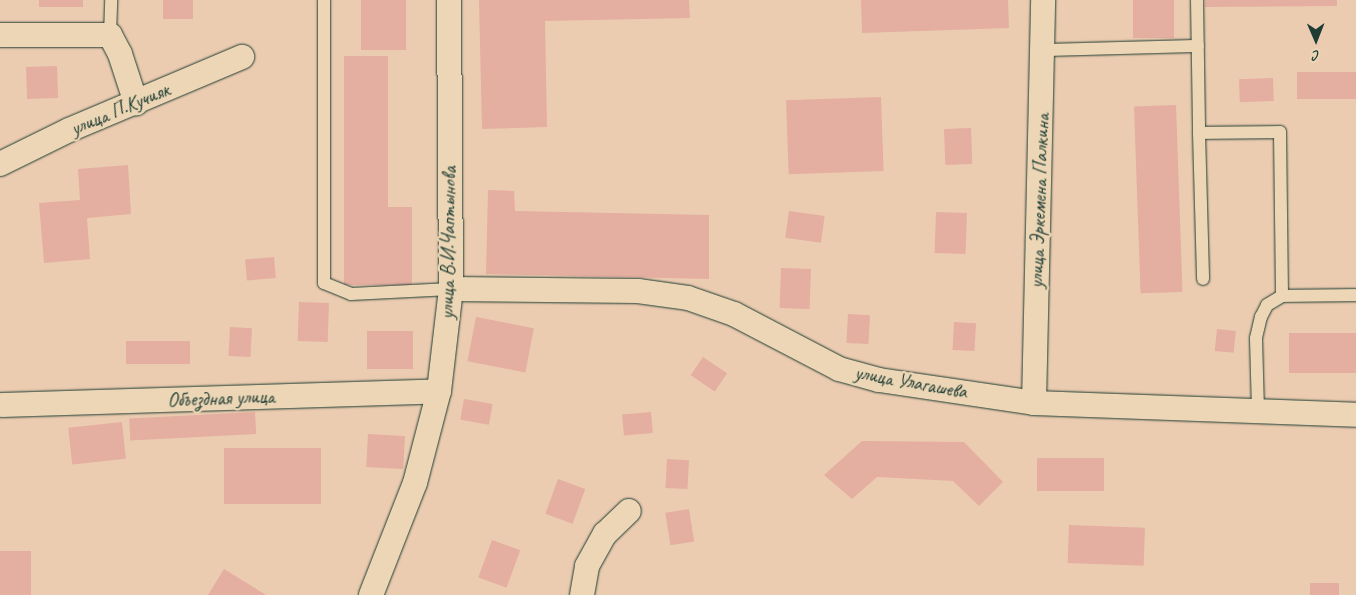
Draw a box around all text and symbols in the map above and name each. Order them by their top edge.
north arrow [1291,15,1341,65]
text: С [1313,47,1320,64]
street label: улица П.Кучияк [67,77,173,141]
street label: улица Эркемена Палкина [1024,114,1054,288]
street label: улица В.И.Чаптынова [435,166,461,320]
street label: улица Улагашева [853,360,969,404]
street label: Объездная улица [167,384,275,412]

